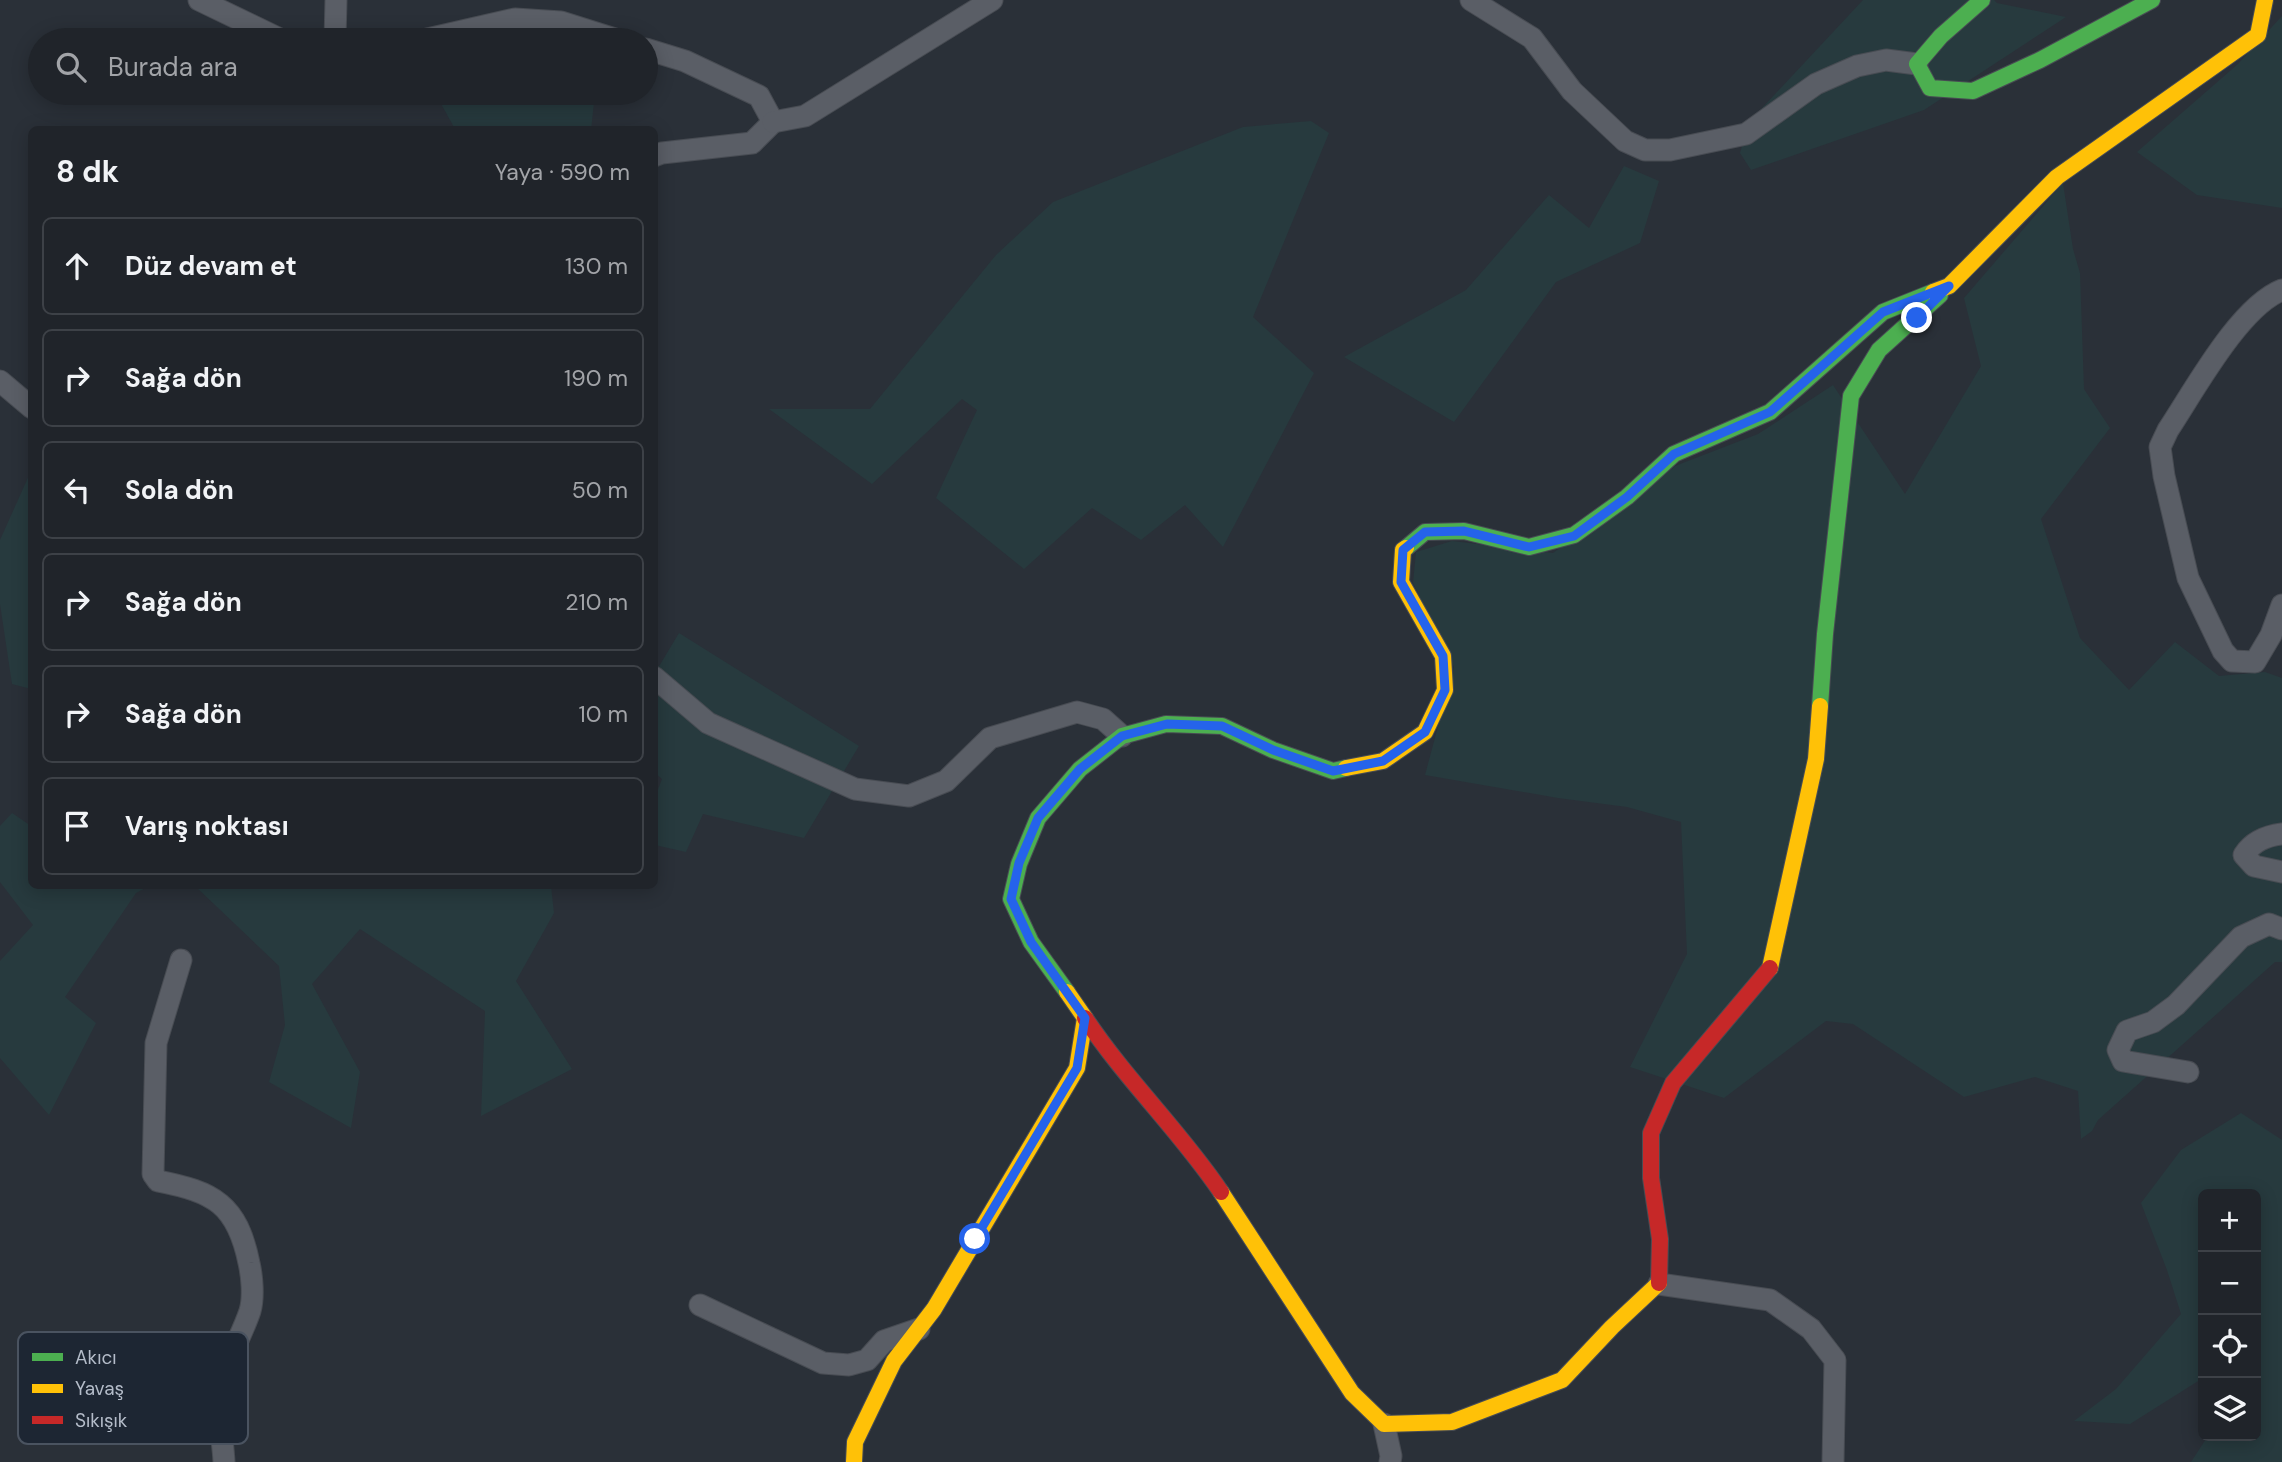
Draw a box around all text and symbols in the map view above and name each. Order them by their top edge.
search box [28,28,658,105]
icon: search [52,48,90,86]
text: Burada ara [108,50,238,84]
text: 8 dk [56,152,119,191]
text: Yaya · 590 m [495,157,630,187]
icon: ahead [58,247,96,285]
text: Düz devam et [125,249,297,283]
text: 130 m [565,251,628,281]
route end [1901,302,1932,333]
icon: right [58,359,96,397]
text: Sağa dön [125,361,242,395]
text: 190 m [564,363,628,393]
icon: left [58,471,96,509]
text: Sola dön [125,473,234,507]
text: 50 m [572,475,628,505]
icon: right [58,583,96,621]
text: Sağa dön [125,585,242,619]
text: 210 m [565,587,628,617]
icon: right [58,695,96,733]
text: Sağa dön [125,697,242,731]
text: 10 m [578,699,628,729]
icon: arrive [58,807,96,845]
text: Varış noktası [125,809,289,843]
map controls [2198,1189,2261,1441]
button: + [2198,1189,2261,1252]
route start [959,1223,990,1254]
button: − [2198,1252,2261,1315]
button: locate [2198,1315,2261,1378]
legend [18,1332,248,1444]
text: Akıcı [75,1345,117,1370]
text: Yavaş [75,1376,124,1401]
button: layers [2198,1378,2261,1441]
text: Sıkışık [75,1408,128,1433]

